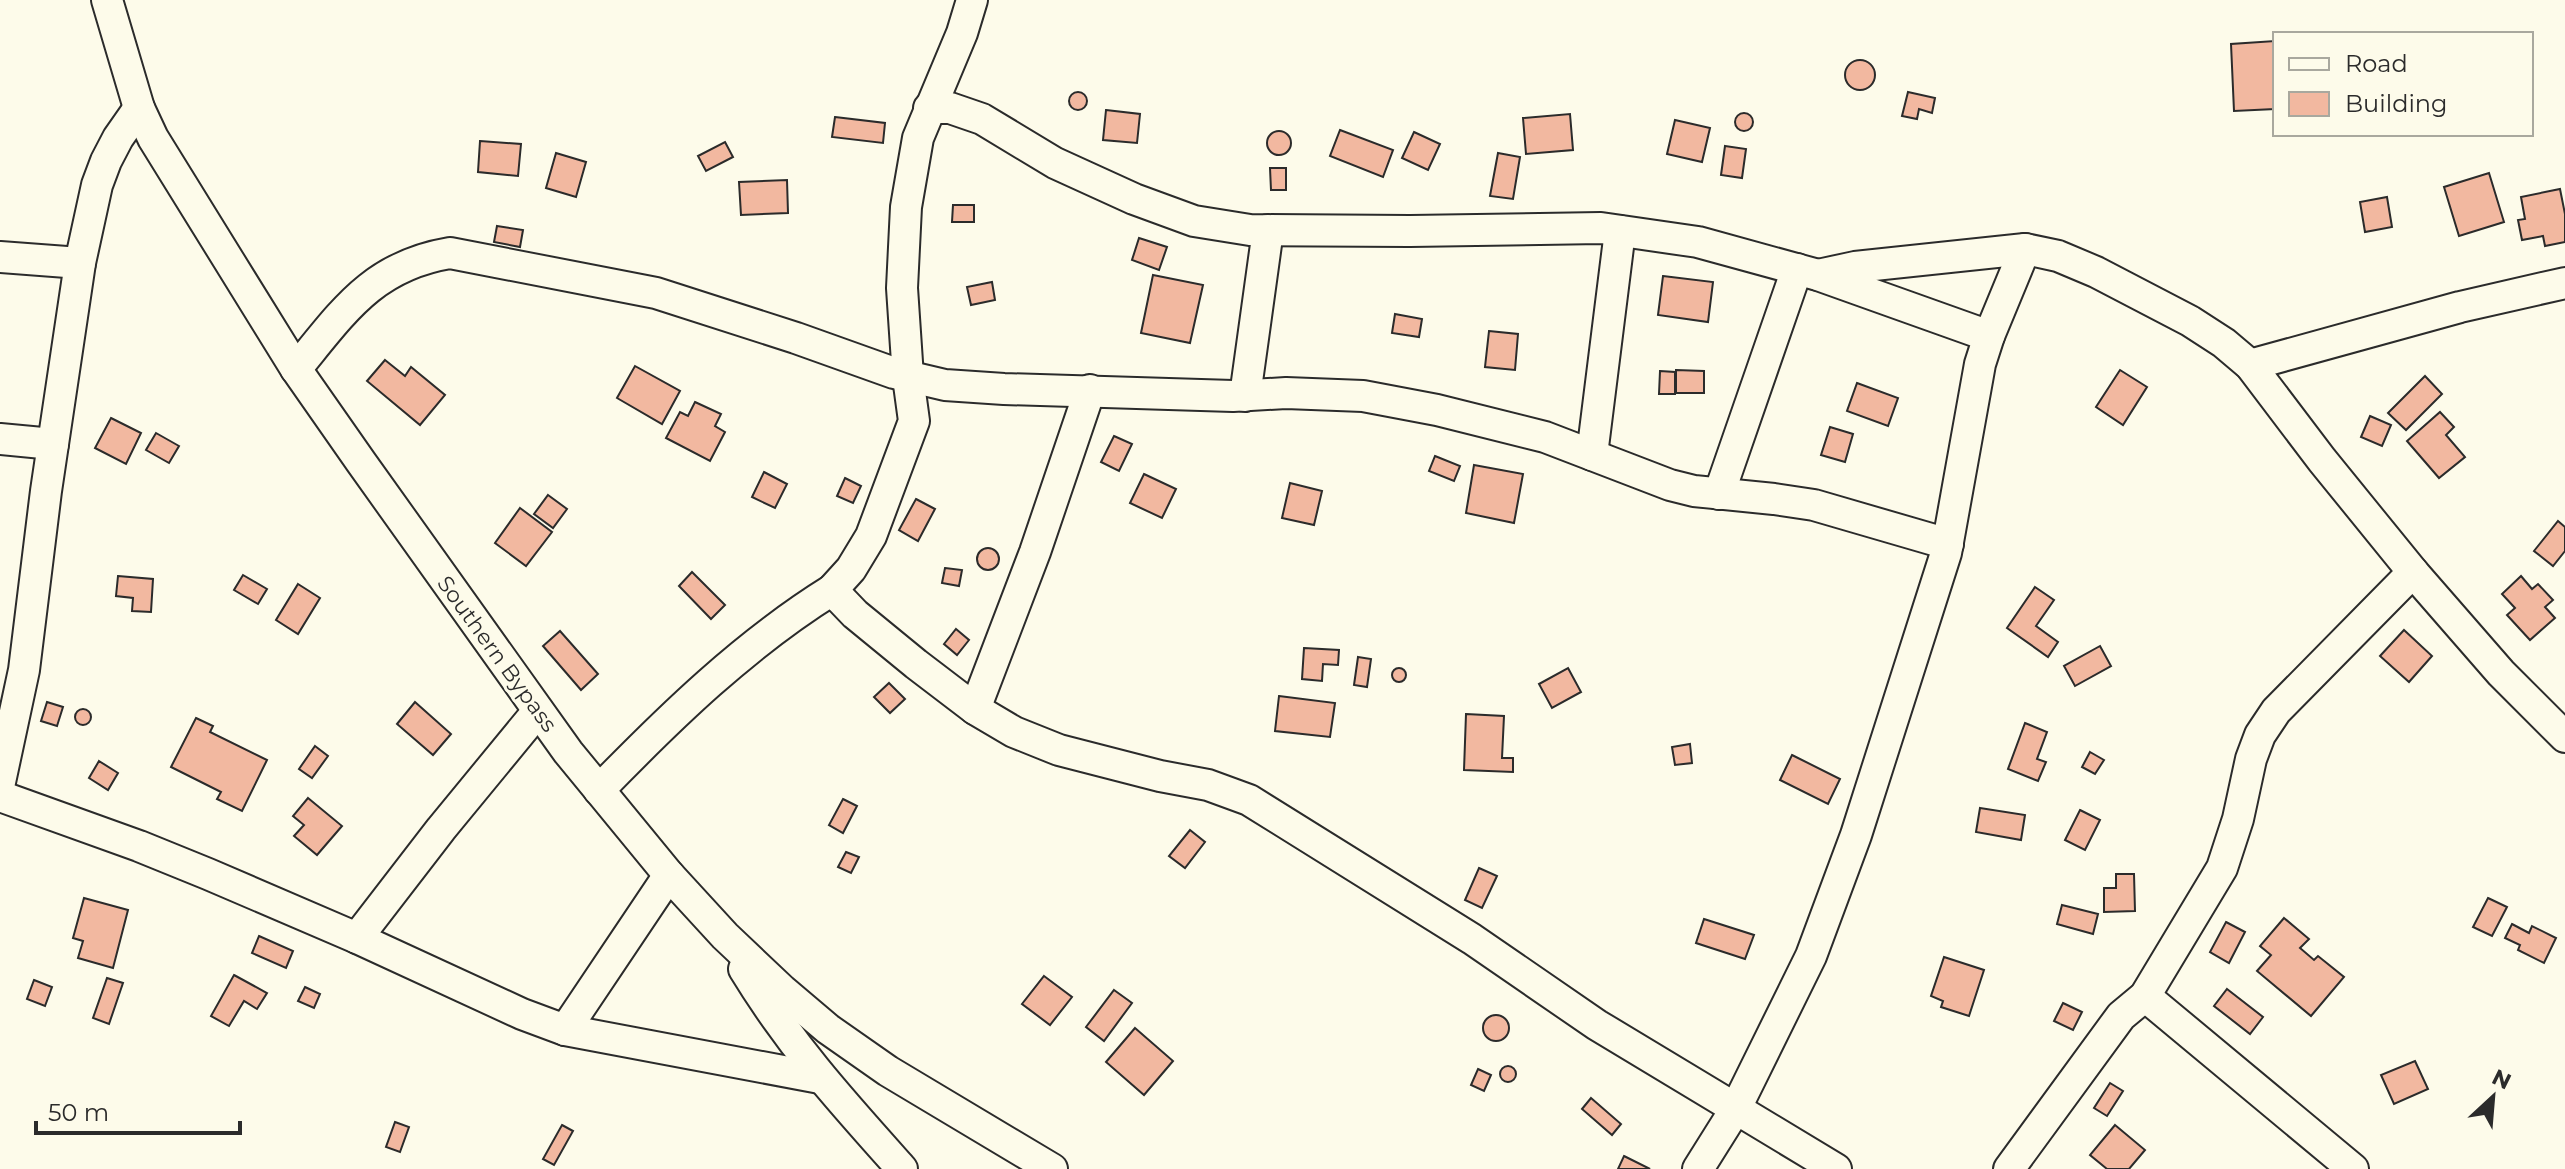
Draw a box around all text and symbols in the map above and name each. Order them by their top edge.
legend [2273,32,2533,136]
text: Road [2345,49,2408,78]
text: Building [2345,89,2448,118]
street label: Southern Bypass [431,571,563,738]
north arrow [2453,1057,2533,1137]
text: N [2488,1063,2515,1096]
scale bar [36,1085,240,1135]
text: 50 m [48,1098,109,1127]

